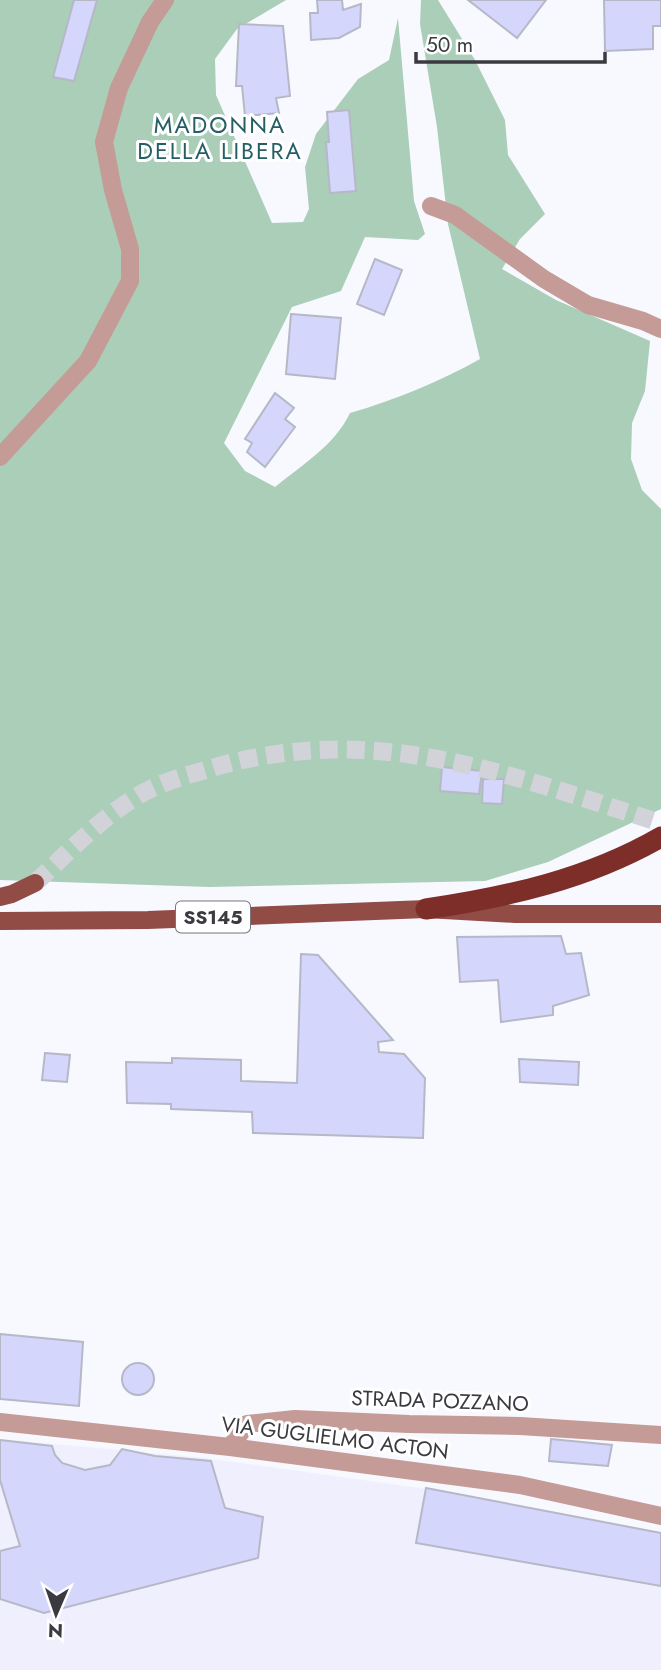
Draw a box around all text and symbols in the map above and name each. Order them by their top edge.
scale bar [416,21,605,65]
text: 50 m [426,30,473,60]
district label: MADONNA DELLA LIBERA [137,108,303,168]
road number: SS145 [176,902,250,932]
street label: STRADA POZZANO [351,1383,529,1419]
street label: VIA GUGLIELMO ACTON [220,1409,450,1467]
north arrow [21,1579,91,1649]
text: N [47,1617,63,1644]

